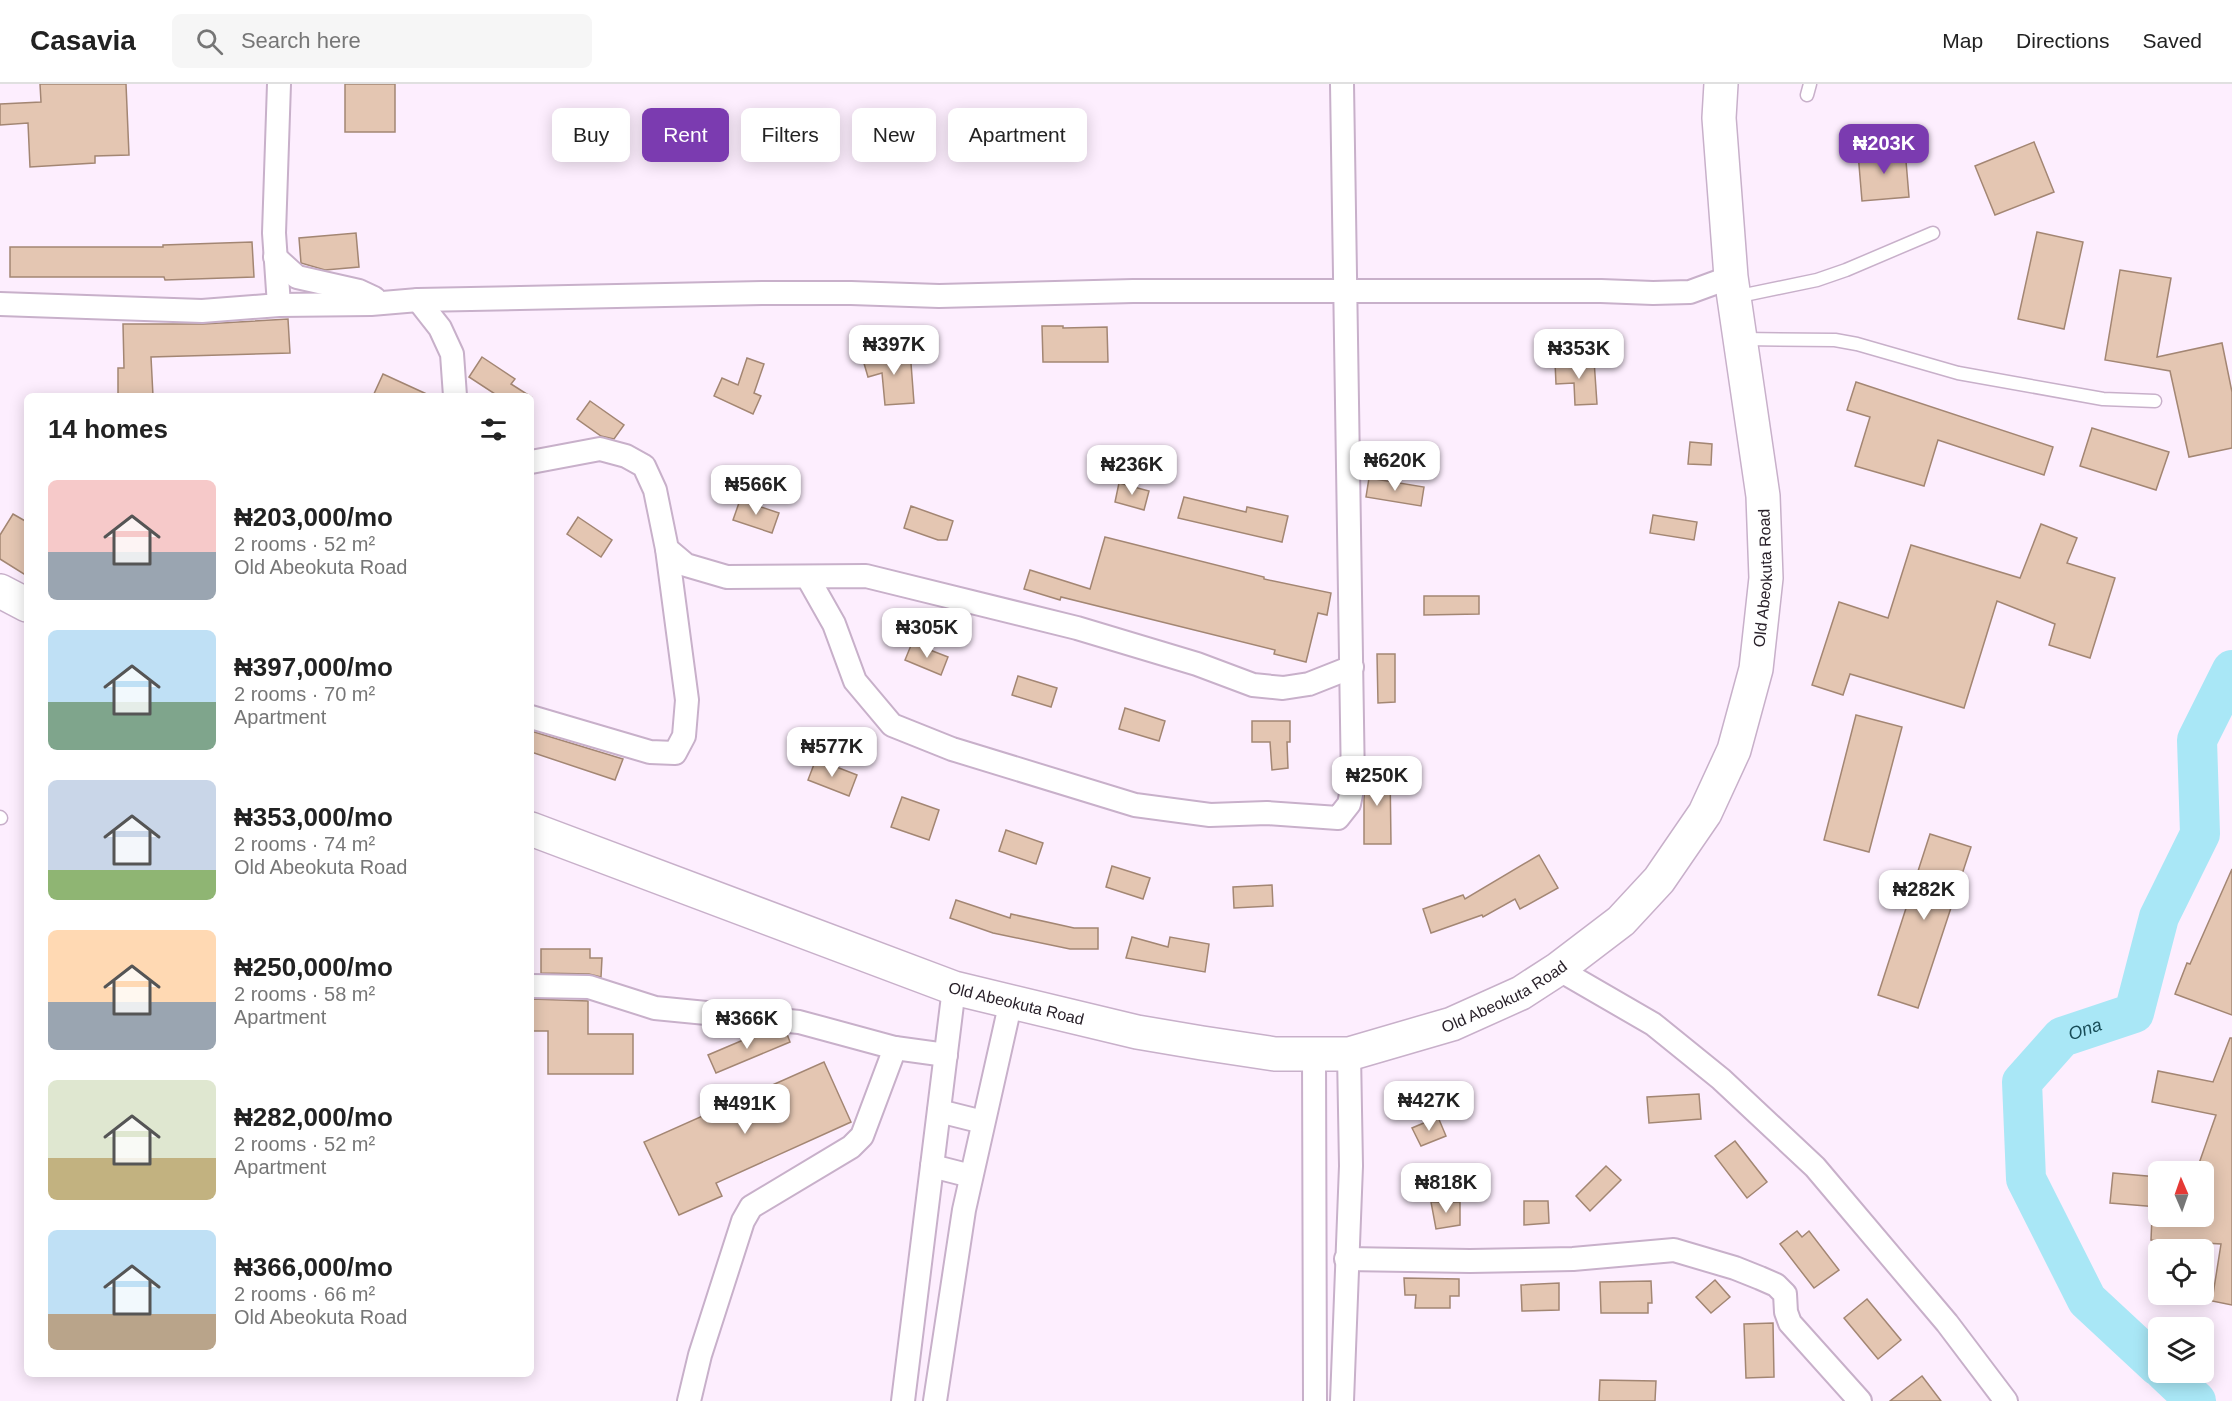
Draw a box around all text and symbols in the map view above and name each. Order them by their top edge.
search box [172,14,592,68]
text: Casavia [30,25,136,56]
icon: search [193,25,226,58]
text: Search here [241,28,361,53]
text: Map [1942,29,1983,52]
text: Directions [2016,29,2109,52]
text: Saved [2142,29,2202,52]
chip: Buy [552,108,630,162]
chip: Rent [642,108,729,162]
chip: Filters [741,108,840,162]
chip: New [852,108,936,162]
chip: Apartment [948,108,1087,162]
pin: ₦203K [1842,124,1926,175]
text: ₦203K [1853,132,1915,154]
pin: ₦397K [852,325,936,376]
pin: ₦353K [1537,329,1621,380]
text: ₦397K [863,333,925,355]
text: ₦353K [1548,337,1610,359]
icon: filters [477,413,510,446]
text: 14 homes [48,414,168,444]
pin: ₦620K [1353,441,1437,492]
pin: ₦236K [1090,445,1174,496]
text: ₦620K [1364,449,1426,471]
text: ₦236K [1101,453,1163,475]
pin: ₦566K [714,465,798,516]
text: ₦566K [725,473,787,495]
text: ₦203,000/mo [234,502,393,532]
icon: home [96,504,168,576]
street label: Old Abeokuta Road [1750,508,1775,648]
text: 2 rooms · 52 m² [234,533,375,555]
text: Old Abeokuta Road [234,556,407,578]
pin: ₦305K [885,608,969,659]
text: ₦305K [896,616,958,638]
text: ₦397,000/mo [234,652,393,682]
icon: home [96,654,168,726]
text: 2 rooms · 70 m² [234,683,375,705]
text: Apartment [234,706,326,728]
pin: ₦577K [790,727,874,778]
text: ₦577K [801,735,863,757]
pin: ₦250K [1335,756,1419,807]
text: ₦250K [1346,764,1408,786]
text: ₦353,000/mo [234,802,393,832]
icon: home [96,804,168,876]
text: 2 rooms · 74 m² [234,833,375,855]
text: Old Abeokuta Road [234,856,407,878]
pin: ₦282K [1882,870,1966,921]
text: ₦282K [1893,878,1955,900]
text: ₦250,000/mo [234,952,393,982]
icon: home [96,954,168,1026]
street label: Old Abeokuta Road [1440,957,1570,1036]
street label: Old Abeokuta Road [947,979,1086,1028]
text: 2 rooms · 58 m² [234,983,375,1005]
pin: ₦366K [705,999,789,1050]
text: Apartment [234,1006,326,1028]
text: ₦366K [716,1007,778,1029]
water label: Ona [2066,1014,2104,1044]
pin: ₦427K [1387,1081,1471,1132]
pin: ₦491K [703,1084,787,1135]
text: ₦427K [1398,1089,1460,1111]
text: ₦491K [714,1092,776,1114]
text: ₦282,000/mo [234,1102,393,1132]
icon: home [96,1104,168,1176]
text: 2 rooms · 52 m² [234,1133,375,1155]
text: Apartment [234,1156,326,1178]
north arrow [2148,1161,2214,1227]
map controls [2148,1161,2214,1383]
pin: ₦818K [1404,1163,1488,1214]
text: ₦818K [1415,1171,1477,1193]
button: locate [2148,1239,2214,1305]
text: ₦366,000/mo [234,1252,393,1282]
icon: home [96,1254,168,1326]
text: 2 rooms · 66 m² [234,1283,375,1305]
text: Old Abeokuta Road [234,1306,407,1328]
button: layers [2148,1317,2214,1383]

